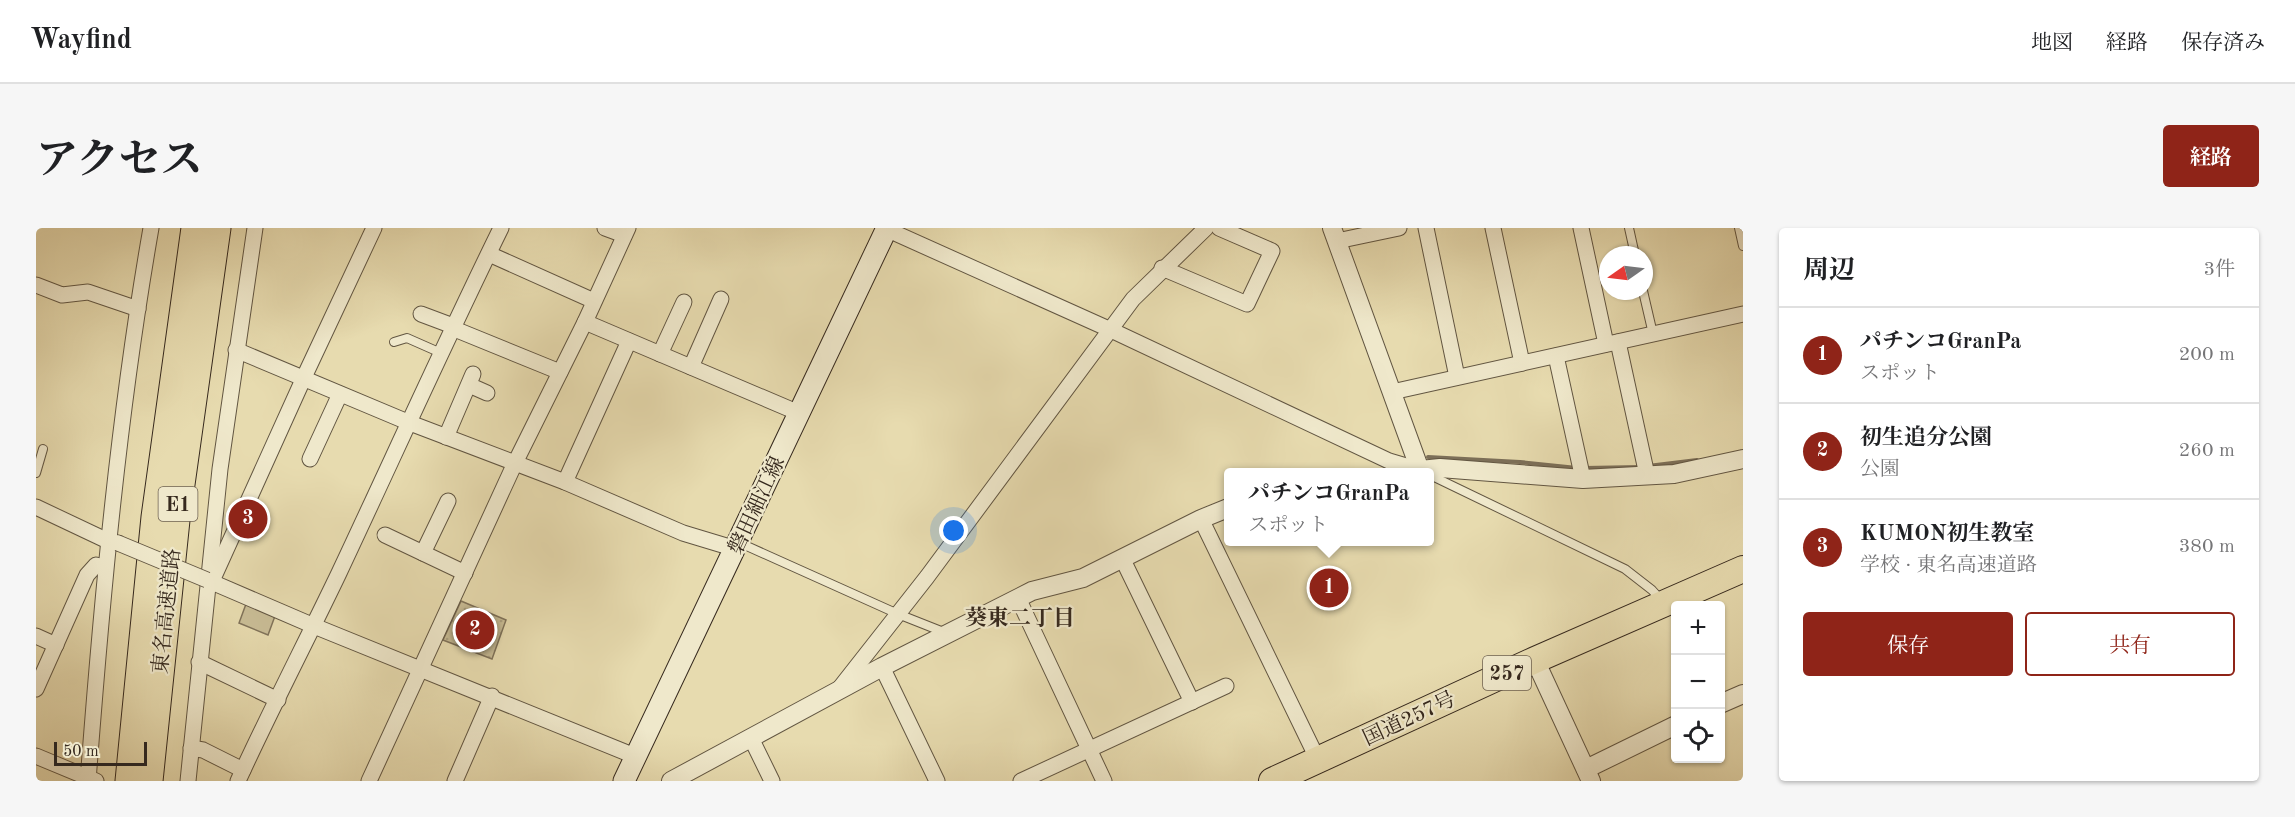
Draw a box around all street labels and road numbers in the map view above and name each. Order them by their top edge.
street label: 磐田細江線 [724,453,789,558]
road number: E1 [158,487,198,521]
street label: 東名高速道路 [148,547,185,675]
road number: 257 [1483,656,1531,690]
street label: 国道257号 [1359,687,1459,750]

